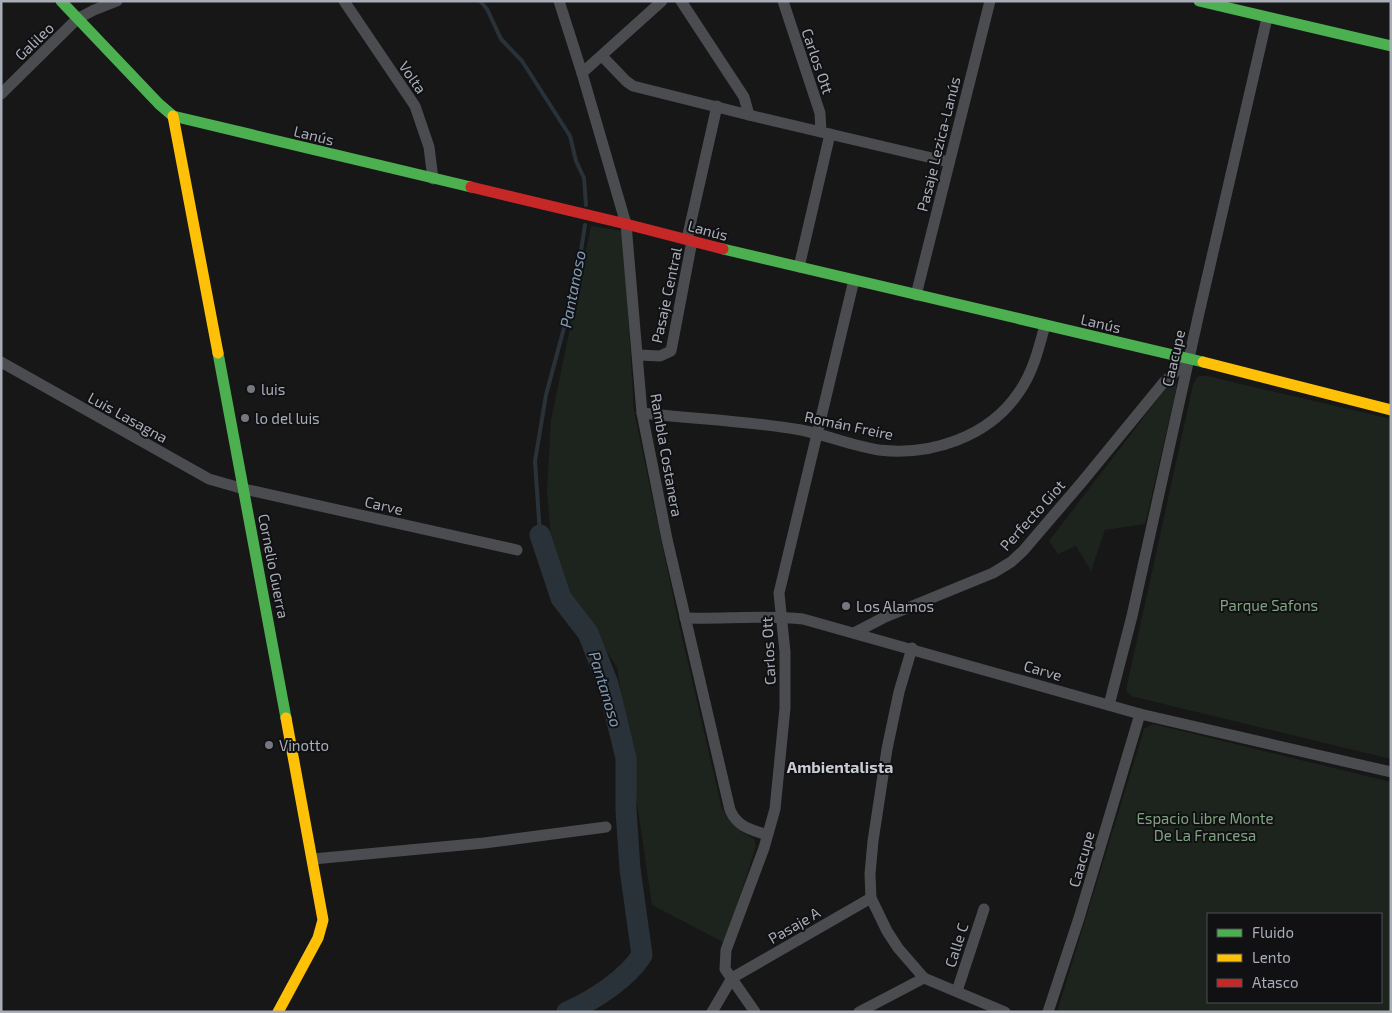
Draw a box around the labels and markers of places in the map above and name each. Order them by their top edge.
place label: luis [261,380,285,398]
marker: luis [245,383,257,395]
place label: lo del luis [255,409,320,427]
marker: lo del luis [239,412,251,424]
place label: Los Alamos [856,597,934,615]
marker: Los Alamos [840,600,852,612]
place label: Vinotto [279,736,329,754]
marker: Vinotto [263,739,275,751]

